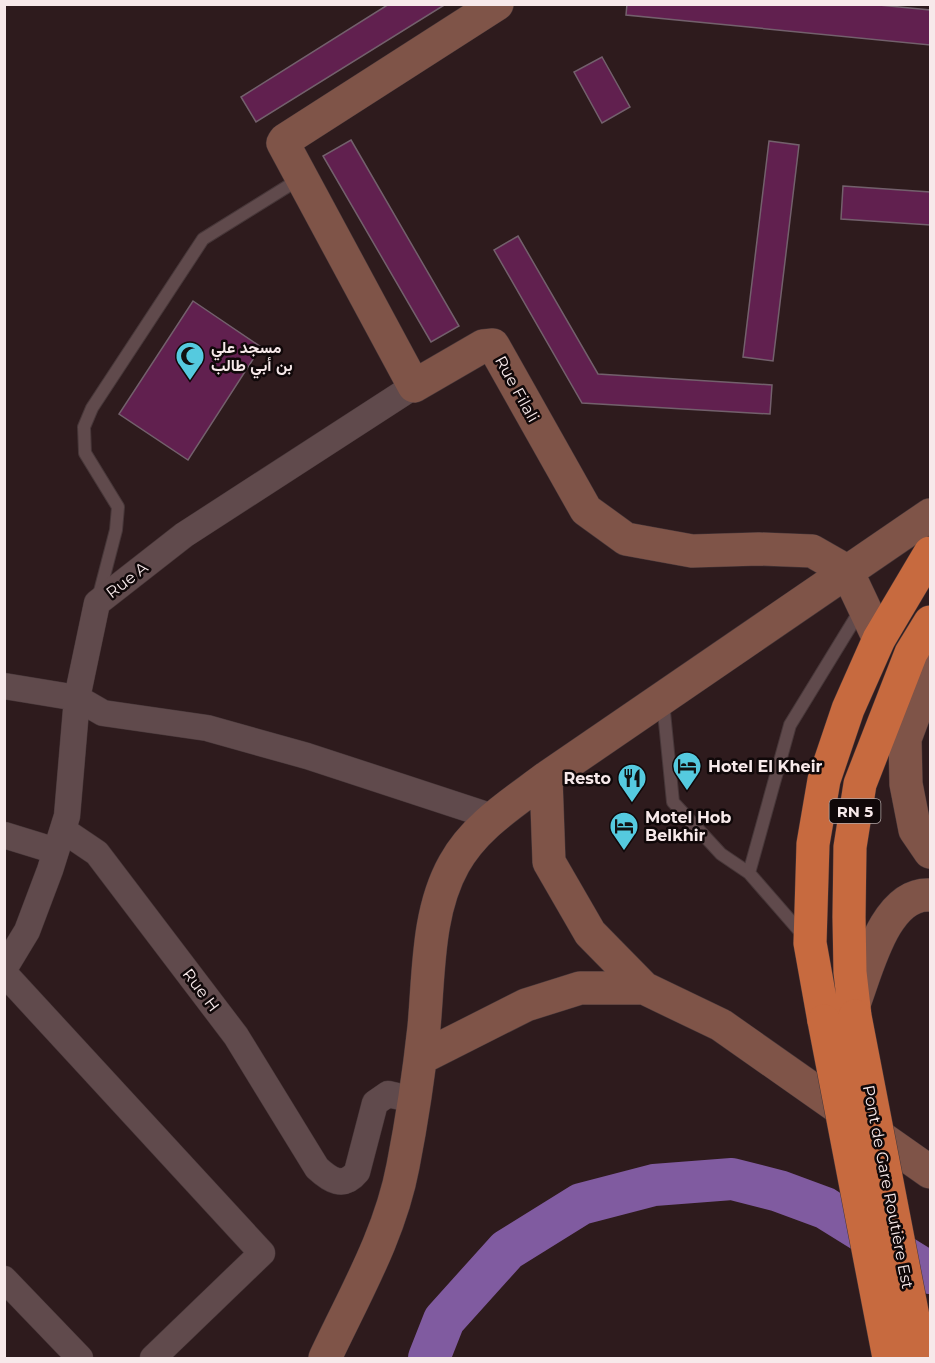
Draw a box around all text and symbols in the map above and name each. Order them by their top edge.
place label: مسجد علي بن أبي طالب [211,338,293,379]
mosque icon: مسجد علي بن أبي طالب [174,340,206,382]
street label: Rue Filali [491,352,543,426]
street label: Rue A [102,558,152,602]
hotel icon: Hotel El Kheir [671,750,703,792]
place label: Hotel El Kheir [708,757,822,776]
restaurant icon: Resto [616,762,648,804]
place label: Resto [563,769,611,788]
road number: RN 5 [830,799,880,823]
place label: Motel Hob Belkhir [645,808,731,845]
hotel icon: Motel Hob Belkhir [608,810,640,852]
street label: Rue H [179,965,223,1015]
street label: Pont de Gare Routière Est [859,1084,917,1291]

